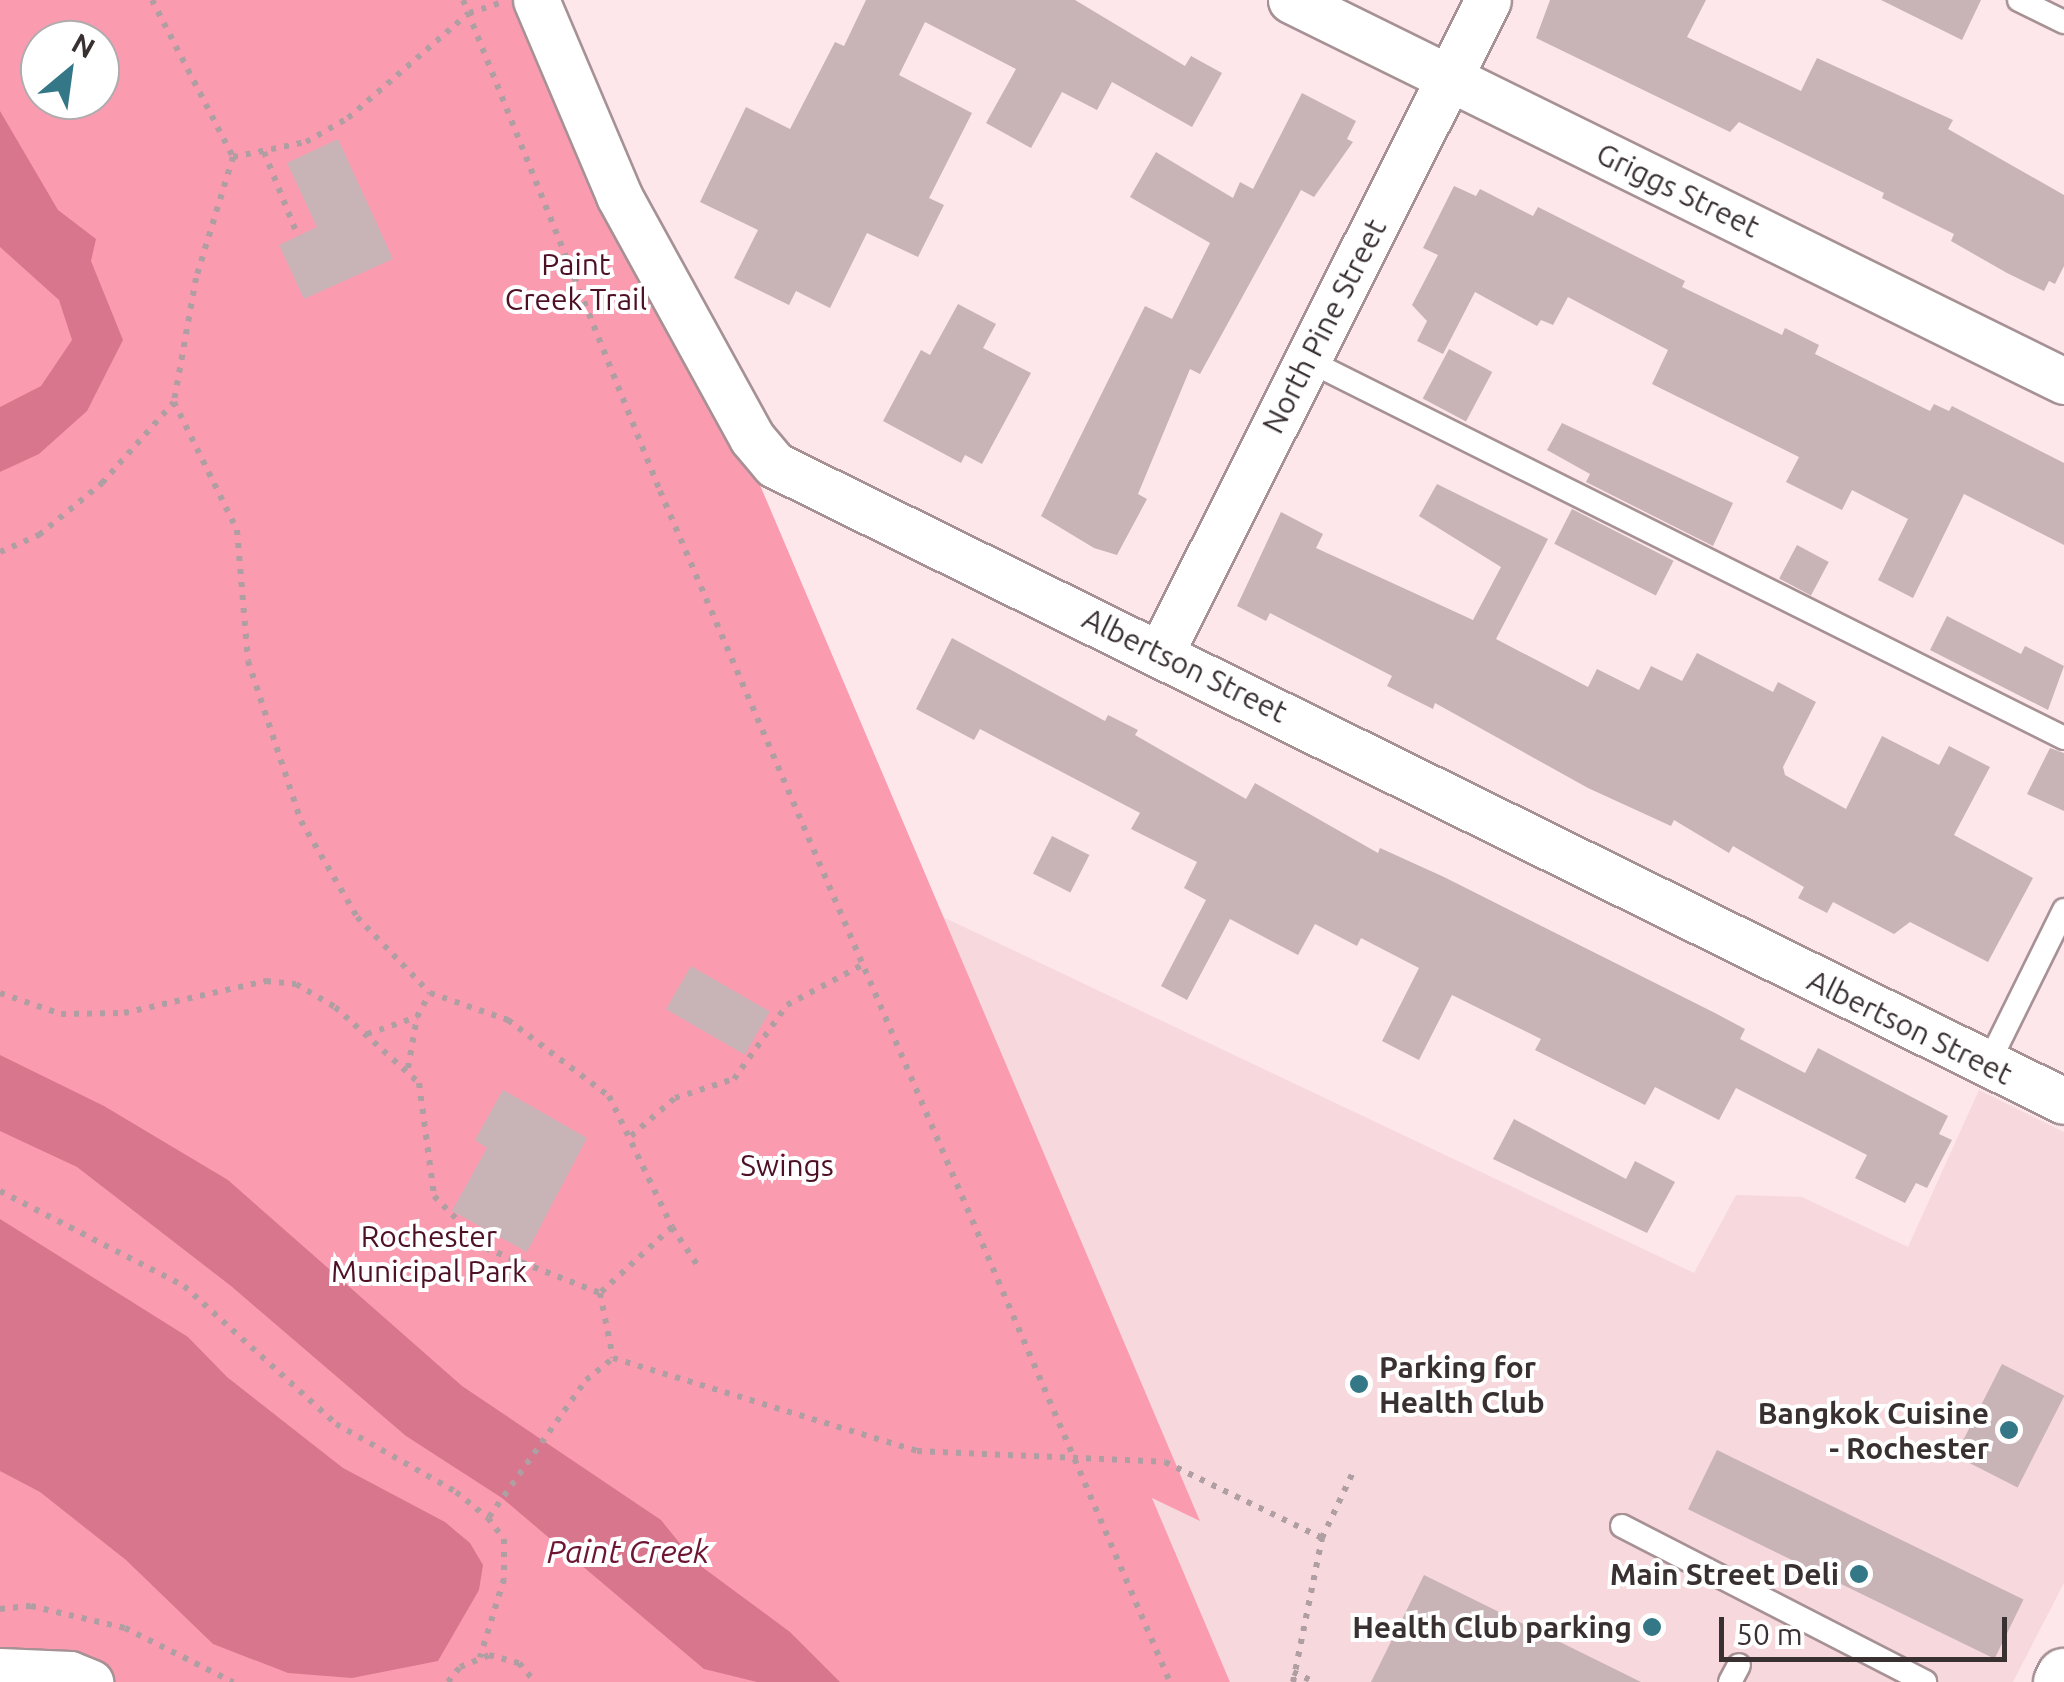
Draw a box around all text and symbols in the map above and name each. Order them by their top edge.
north arrow [20,20,120,120]
text: N [67,26,100,64]
street label: Griggs Street [1591,135,1765,245]
street label: North Pine Street [1254,213,1394,439]
park label: Paint Creek Trail [505,246,647,316]
street label: Albertson Street [1077,600,1293,730]
street label: Albertson Street [1802,962,2018,1092]
park label: Swings [740,1147,834,1183]
park label: Rochester Municipal Park [331,1218,527,1288]
place label: Parking for Health Club [1379,1349,1545,1420]
marker: Parking for Health Club [1348,1373,1370,1395]
place label: Bangkok Cuisine - Rochester [1758,1395,1989,1466]
marker: Bangkok Cuisine - Rochester [1998,1419,2020,1441]
water label: Paint Creek [547,1532,709,1570]
place label: Main Street Deli [1610,1556,1839,1592]
marker: Main Street Deli [1848,1563,1870,1585]
scale bar [1724,1597,2012,1659]
place label: Health Club parking [1352,1609,1632,1645]
marker: Health Club parking [1641,1616,1663,1638]
text: 50 m [1736,1617,1803,1651]

